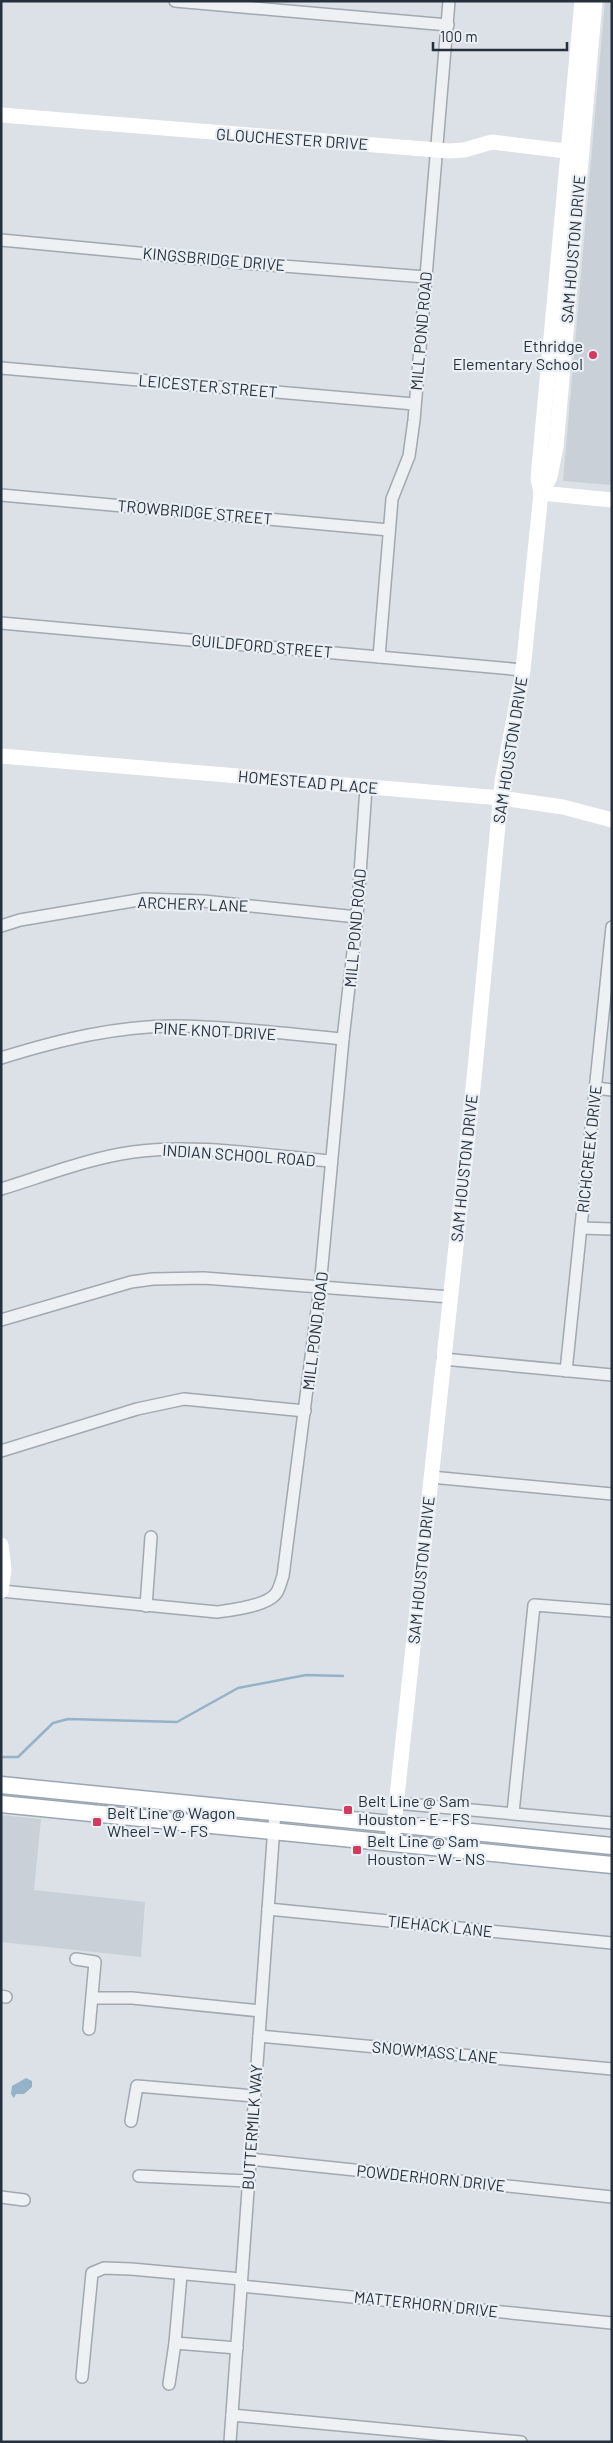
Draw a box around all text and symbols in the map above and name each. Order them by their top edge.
scale bar [433,20,567,52]
text: 100 m [440,27,478,45]
street label: GLOUCHESTER DRIVE [215,124,369,153]
street label: SAM HOUSTON DRIVE [557,174,588,324]
street label: KINGSBRIDGE DRIVE [142,243,286,274]
street label: MILL POND ROAD [406,271,435,391]
place label: Ethridge Elementary School [453,336,583,373]
marker: Ethridge Elementary School [587,349,599,361]
street label: LEICESTER STREET [138,370,278,401]
street label: TROWBRIDGE STREET [117,495,273,528]
street label: GUILDFORD STREET [191,630,333,661]
street label: SAM HOUSTON DRIVE [489,675,531,825]
street label: HOMESTEAD PLACE [237,766,379,797]
street label: MILL POND ROAD [340,868,369,988]
street label: ARCHERY LANE [137,892,249,915]
street label: PINE KNOT DRIVE [153,1018,277,1043]
street label: RICHCREEK DRIVE [572,1084,605,1214]
street label: SAM HOUSTON DRIVE [446,1093,481,1243]
street label: INDIAN SCHOOL ROAD [162,1140,316,1169]
street label: MILL POND ROAD [298,1271,331,1391]
street label: SAM HOUSTON DRIVE [403,1495,438,1645]
place label: Belt Line @ Sam Houston - E - FS [358,1791,470,1828]
place label: Belt Line @ Wagon Wheel - W - FS [107,1803,235,1840]
marker: Belt Line @ Sam Houston - E - FS [342,1804,354,1816]
marker: Belt Line @ Wagon Wheel - W - FS [91,1816,103,1828]
place label: Belt Line @ Sam Houston - W - NS [367,1831,485,1868]
marker: Belt Line @ Sam Houston - W - NS [351,1844,363,1856]
street label: TIEHACK LANE [387,1911,493,1940]
street label: SNOWMASS LANE [371,2037,499,2066]
street label: BUTTERMILK WAY [238,2063,265,2190]
street label: POWDERHORN DRIVE [356,2160,506,2195]
street label: MATTERHORN DRIVE [353,2286,499,2321]

